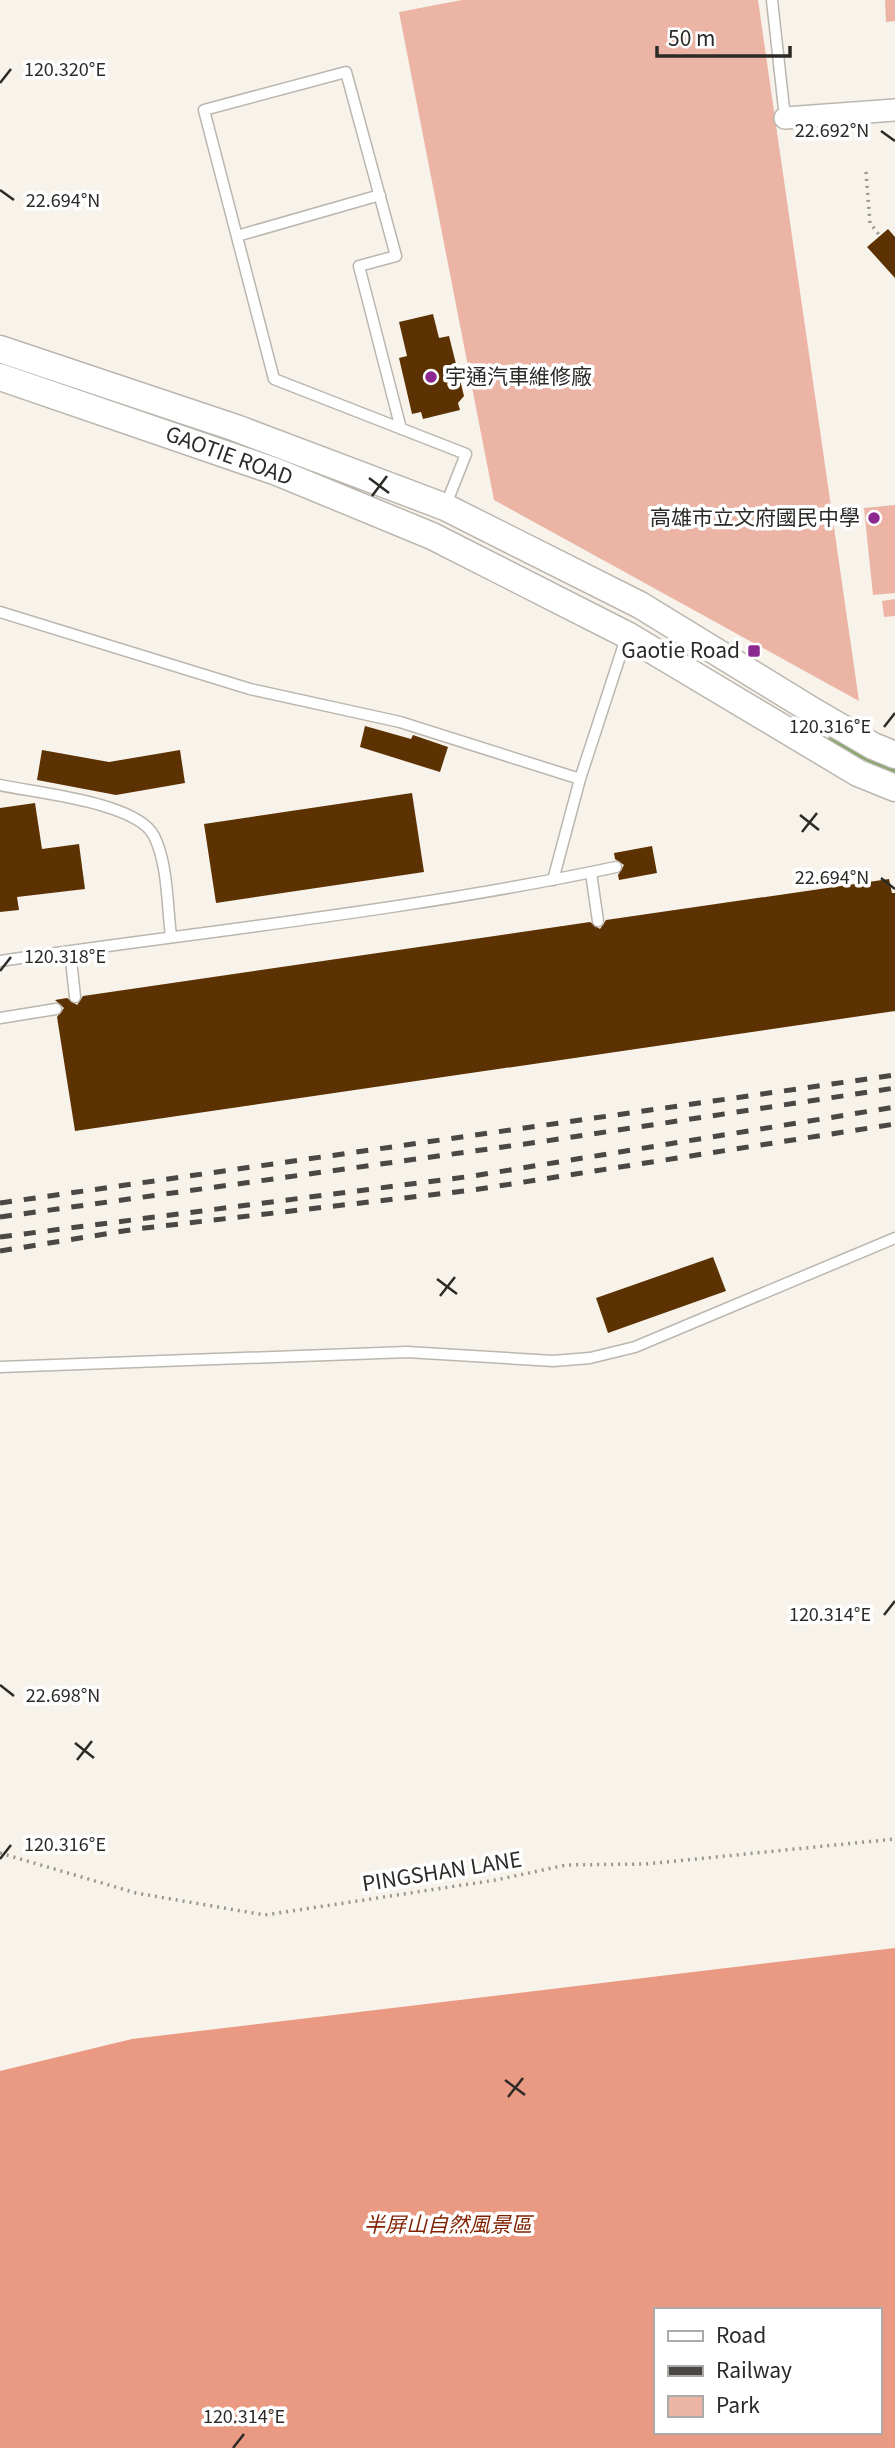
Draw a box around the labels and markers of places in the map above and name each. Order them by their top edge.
place label: 宇通汽車維修廠 [445,360,592,390]
marker: 宇通汽車維修廠 [423,369,439,385]
place label: 高雄市立文府國民中學 [650,501,860,531]
marker: 高雄市立文府國民中學 [866,510,882,526]
place label: Gaotie Road [621,634,740,664]
marker: Gaotie Road [746,643,762,659]

